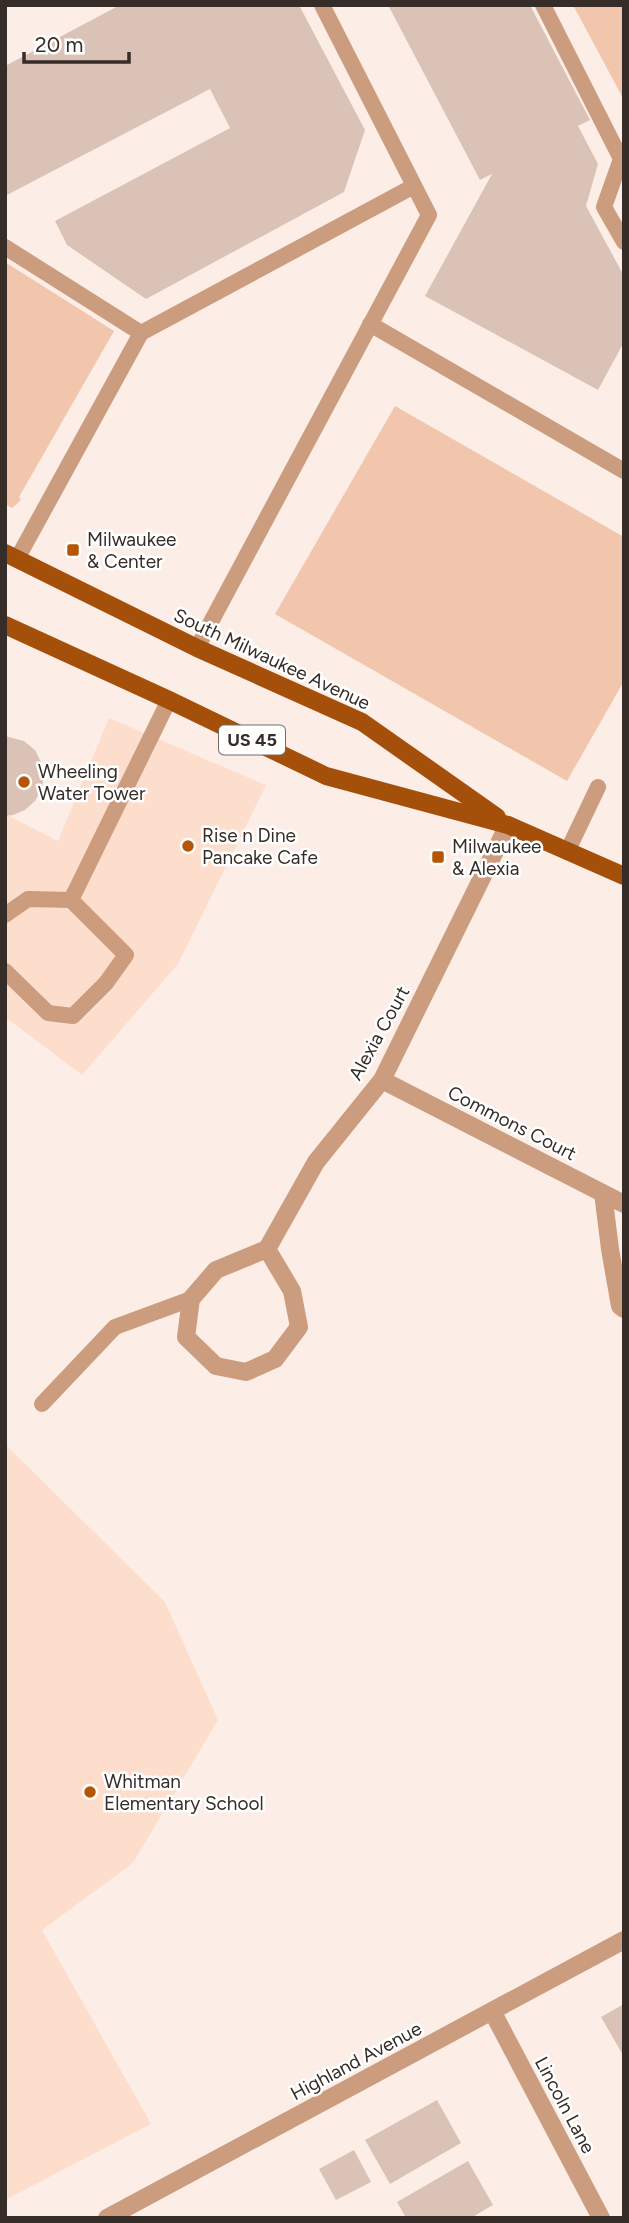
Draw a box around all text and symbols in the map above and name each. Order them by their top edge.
scale bar [24,21,130,65]
text: 20 m [35,32,83,57]
place label: Milwaukee & Center [87,528,176,573]
marker: Milwaukee & Center [65,542,81,558]
street label: South Milwaukee Avenue [170,603,374,715]
road number: US 45 [219,726,285,754]
place label: Wheeling Water Tower [38,760,146,805]
marker: Wheeling Water Tower [16,774,32,790]
place label: Rise n Dine Pancake Cafe [202,824,318,869]
place label: Milwaukee & Alexia [452,835,541,880]
marker: Rise n Dine Pancake Cafe [180,838,196,854]
marker: Milwaukee & Alexia [430,849,446,865]
street label: Alexia Court [344,982,414,1084]
street label: Commons Court [444,1081,580,1165]
place label: Whitman Elementary School [104,1770,264,1815]
marker: Whitman Elementary School [82,1784,98,1800]
street label: Highland Avenue [287,2017,425,2105]
street label: Lincoln Lane [530,2053,600,2157]

